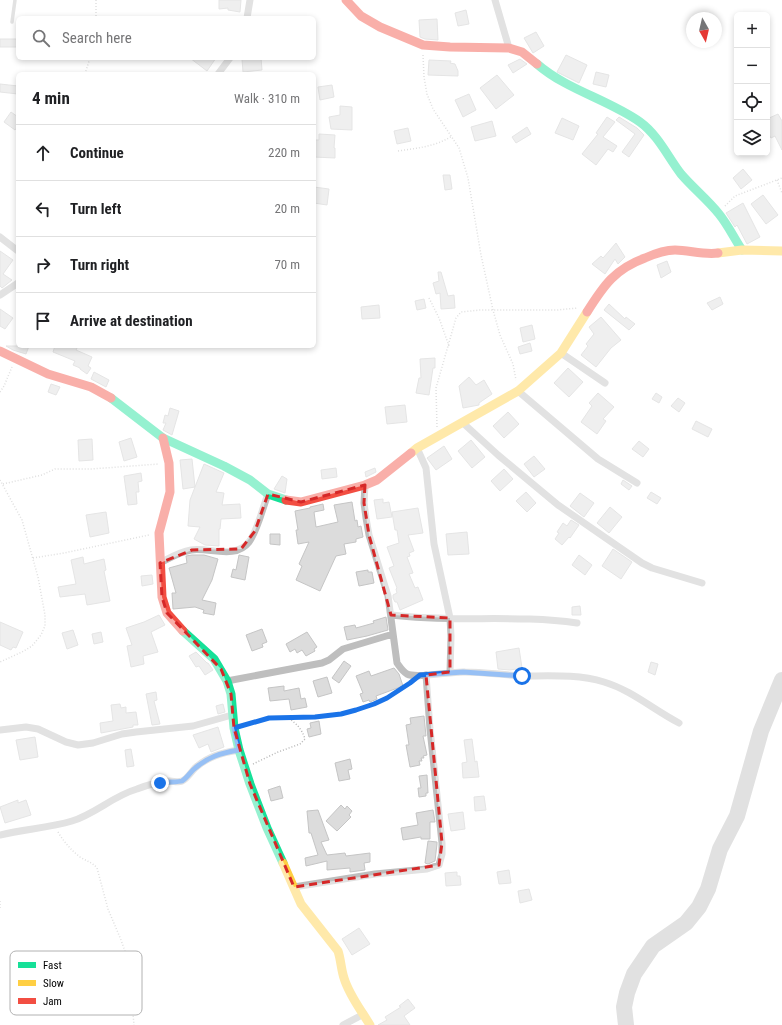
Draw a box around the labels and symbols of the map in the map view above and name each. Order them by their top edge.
north arrow [686,12,722,48]
route start [513,667,531,685]
route end [151,774,169,792]
legend [10,951,142,1015]
text: Fast [43,959,62,972]
text: Slow [43,977,64,990]
text: Jam [43,995,62,1008]

